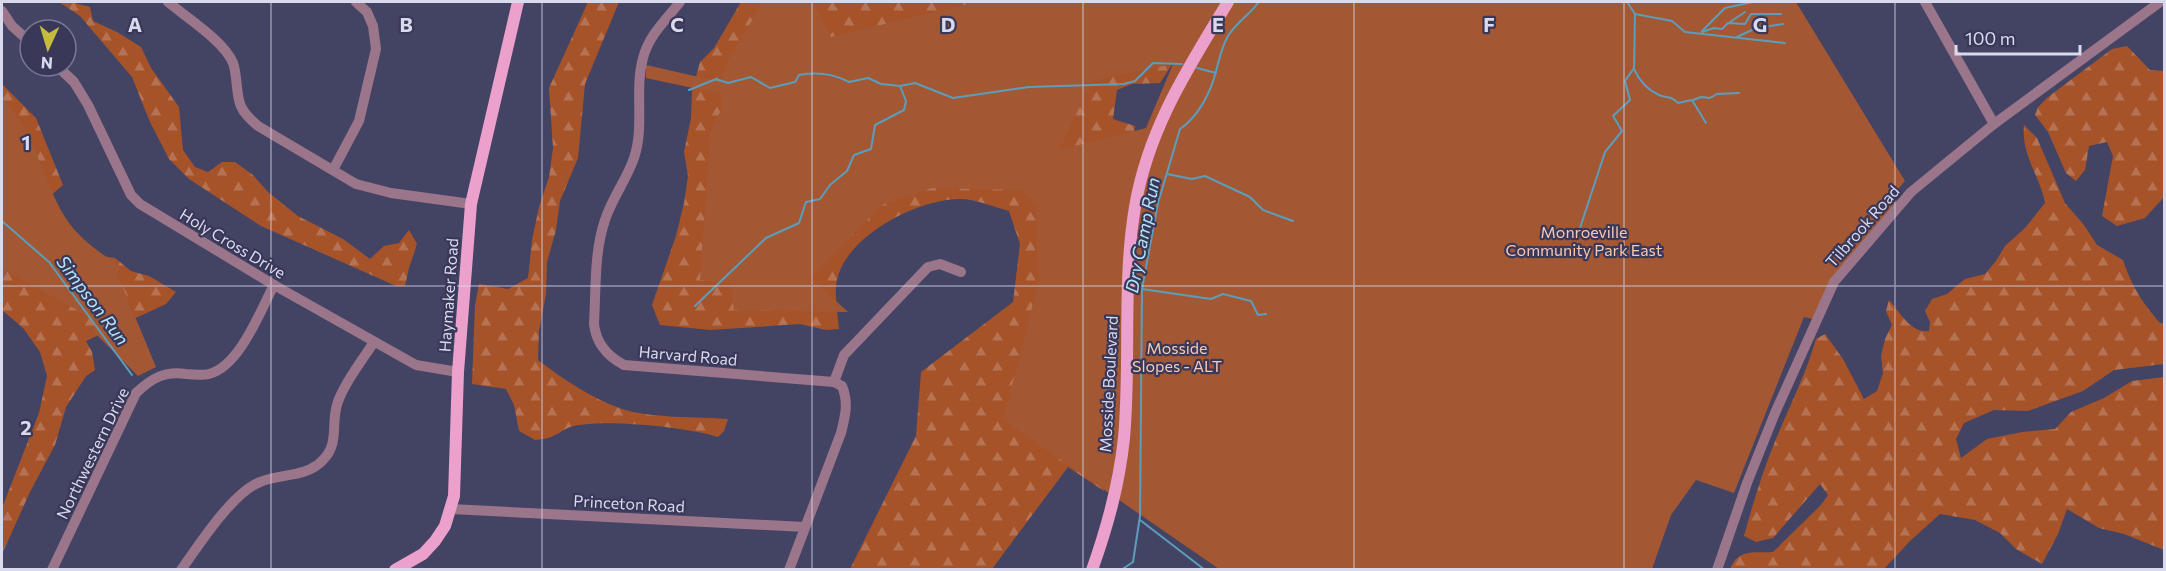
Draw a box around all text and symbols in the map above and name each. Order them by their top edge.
text: A [128,12,142,36]
text: B [399,12,413,36]
text: C [670,12,684,36]
text: D [941,12,955,36]
text: E [1212,12,1224,36]
text: F [1483,12,1495,36]
text: G [1753,12,1767,36]
north arrow [18,18,78,78]
scale bar [1956,18,2080,56]
text: 100 m [1965,27,2015,49]
text: N [40,54,54,73]
text: 1 [21,130,31,154]
water label: Dry Camp Run [1120,175,1164,295]
street label: Tilbrook Road [1821,181,1903,271]
street label: Holy Cross Drive [177,204,289,282]
park label: Monroeville Community Park East [1506,222,1663,259]
street label: Haymaker Road [435,237,461,353]
water label: Simpson Run [52,251,134,349]
street label: Mosside Boulevard [1095,315,1121,453]
park label: Mosside Slopes - ALT [1132,338,1222,375]
street label: Harvard Road [638,341,738,369]
street label: Northwestern Drive [52,384,132,522]
text: 2 [20,415,32,439]
street label: Princeton Road [573,491,685,515]

